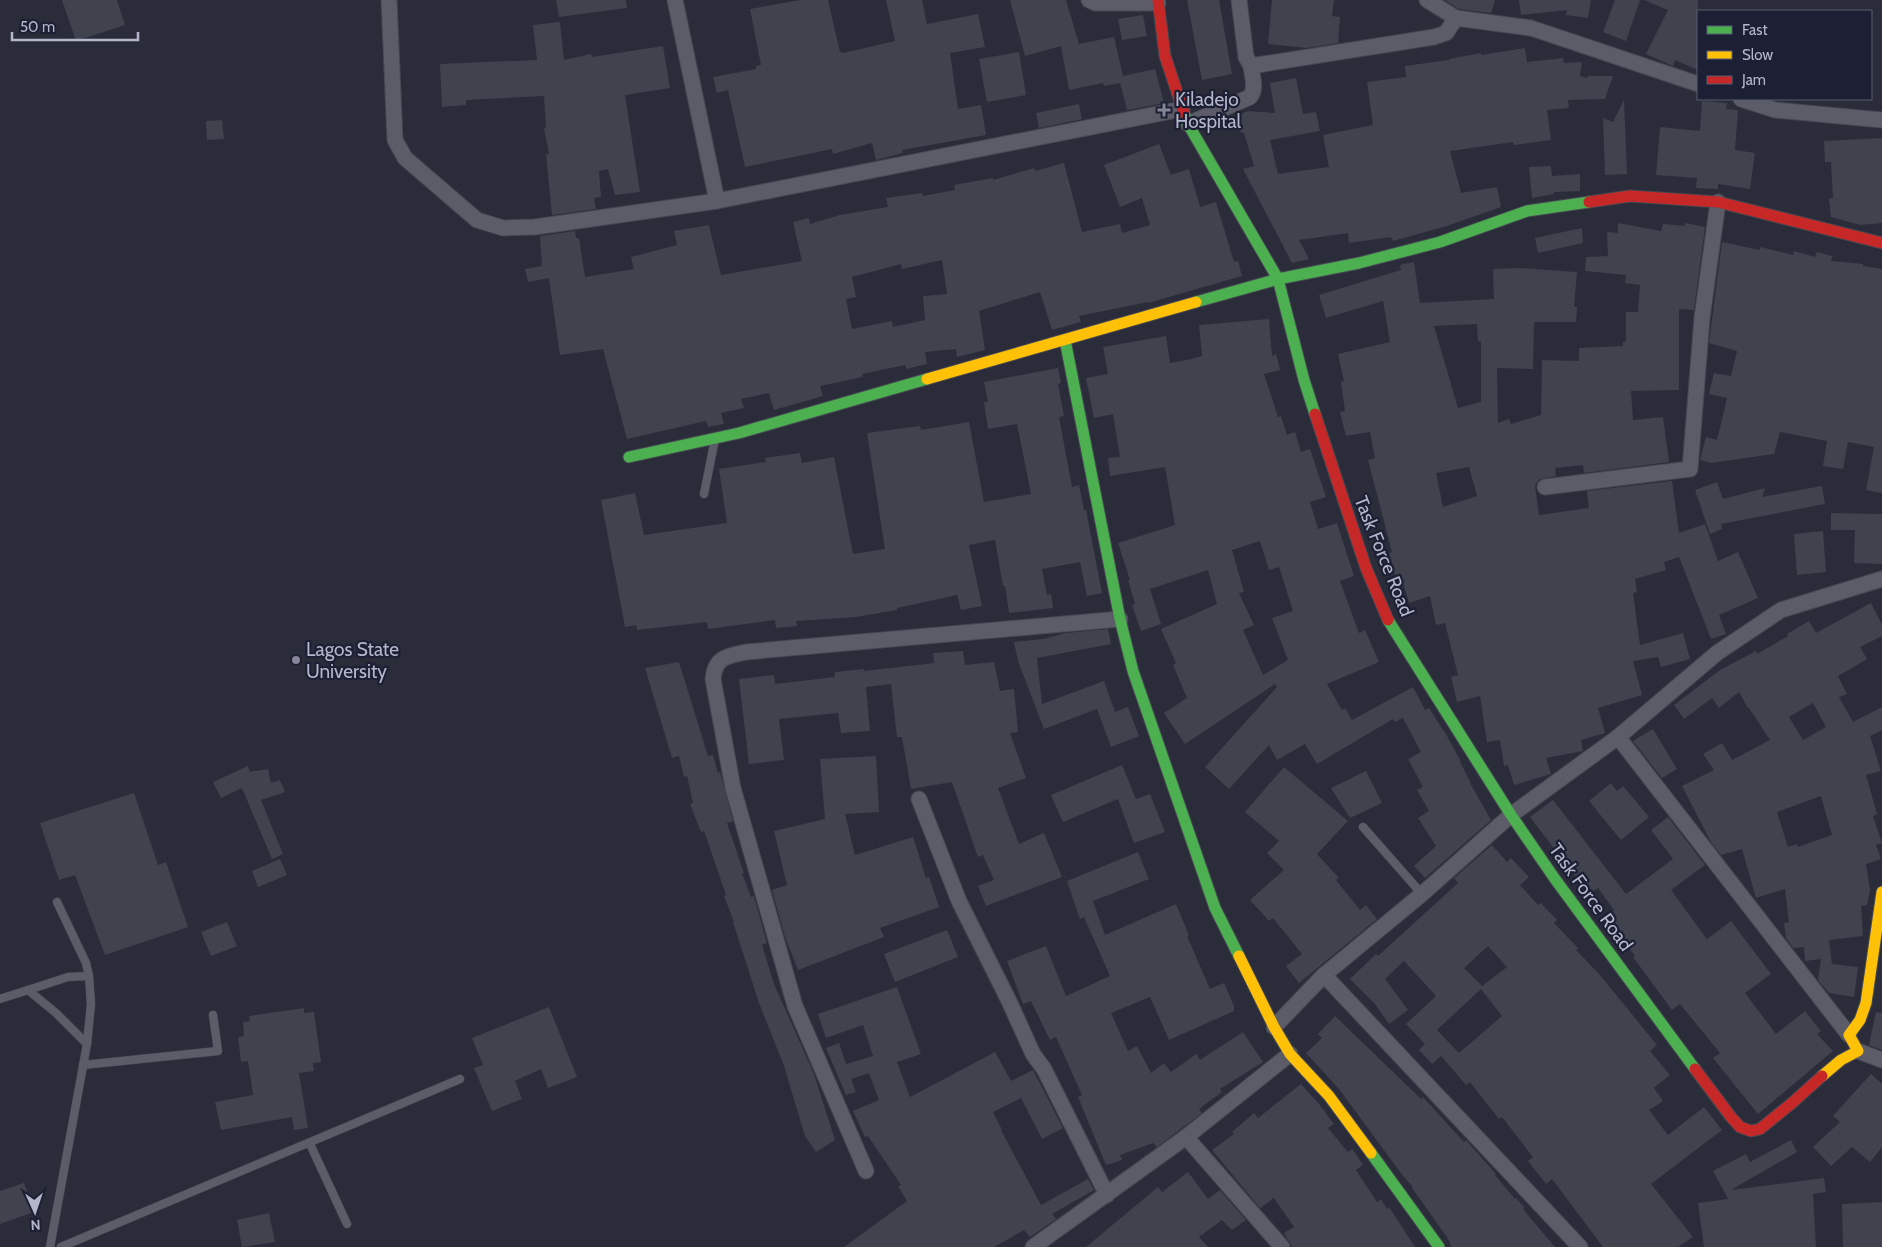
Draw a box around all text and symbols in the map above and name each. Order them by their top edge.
scale bar [12,10,139,42]
legend [1697,10,1872,100]
text: 50 m [20,18,55,36]
text: Fast [1742,21,1767,39]
text: Slow [1742,46,1773,64]
text: Jam [1741,71,1766,89]
place label: Kiladejo Hospital [1175,88,1242,133]
marker: Kiladejo Hospital [1157,103,1171,117]
street label: Task Force Road [1349,492,1419,620]
place label: Lagos State University [306,638,399,683]
marker: Lagos State University [290,654,302,666]
street label: Task Force Road [1544,839,1638,955]
north arrow [10,1187,60,1237]
text: N [30,1216,41,1234]

